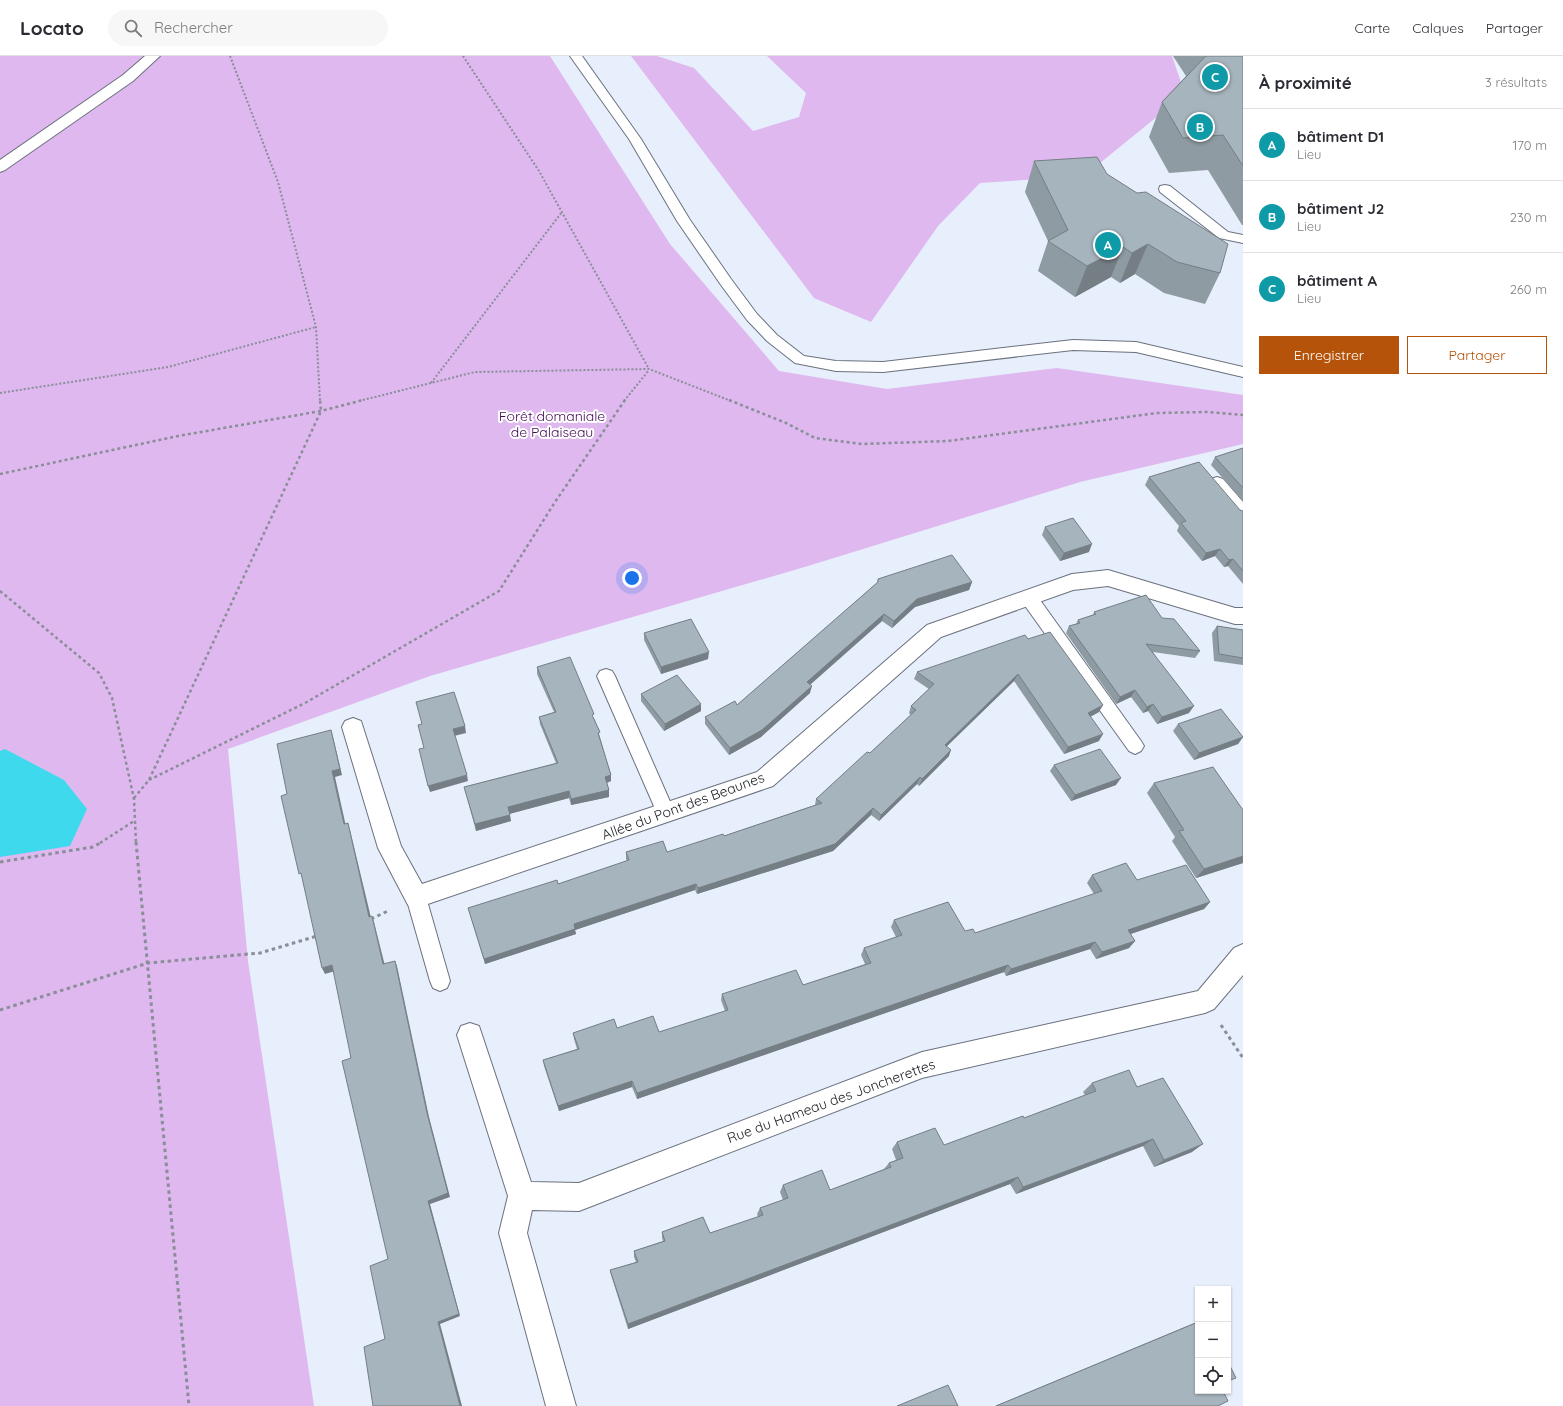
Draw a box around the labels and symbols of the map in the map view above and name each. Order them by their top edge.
pin: C [1202,62,1228,92]
pin: B [1187,112,1213,142]
pin: A [1095,230,1121,260]
park label: Forêt domaniale de Palaiseau [499,407,605,441]
your location [622,568,642,588]
street label: Allée du Pont des Beaunes [599,768,767,844]
street label: Rue du Hameau des Joncherettes [724,1055,938,1147]

